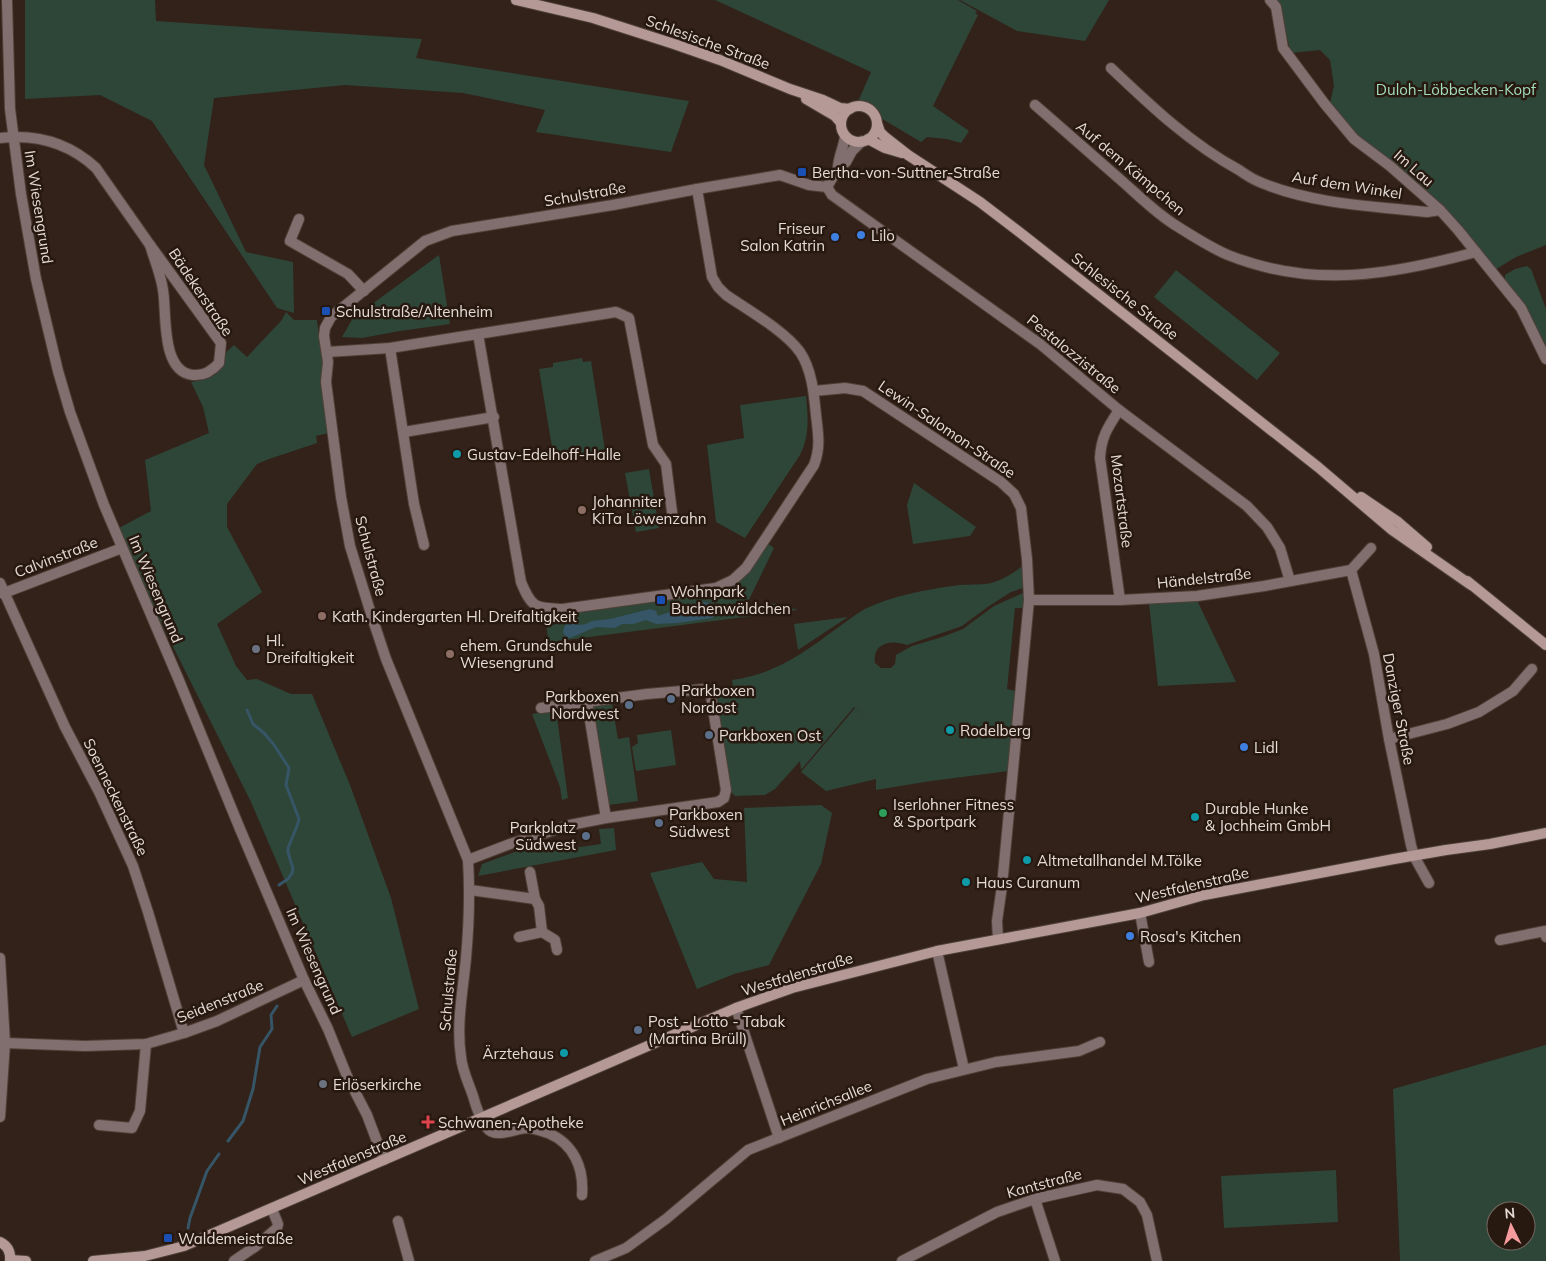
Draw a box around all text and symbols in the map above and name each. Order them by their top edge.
street label: Schlesische Straße [643,11,773,73]
park label: Duloh-Löbbecken-Kopf [1376,80,1537,99]
street label: Auf dem Kämpchen [1073,117,1189,219]
street label: Im Lau [1390,145,1438,191]
street label: Im Wiesengrund [21,149,57,265]
place label: Bertha-von-Suttner-Straße [812,163,1000,182]
marker: Bertha-von-Suttner-Straße [796,166,808,178]
street label: Auf dem Winkel [1291,167,1403,203]
street label: Schulstraße [543,177,627,211]
place label: Friseur Salon Katrin [740,219,826,255]
place label: Lilo [871,226,895,245]
marker: Lilo [855,229,867,241]
marker: Friseur Salon Katrin [829,231,841,243]
street label: Bädekerstraße [165,244,237,340]
street label: Schlesische Straße [1068,248,1182,344]
place label: Schulstraße/Altenheim [336,302,493,321]
marker: Schulstraße/Altenheim [320,305,332,317]
street label: Pestalozzistraße [1023,310,1125,398]
street label: Lewin-Salomon-Straße [875,376,1019,482]
place label: Gustav-Edelhoff-Halle [467,445,621,464]
marker: Gustav-Edelhoff-Halle [451,448,463,460]
street label: Mozartstraße [1107,453,1137,549]
place label: Johanniter KiTa Löwenzahn [592,492,707,528]
marker: Johanniter KiTa Löwenzahn [576,504,588,516]
street label: Schulstraße [351,514,391,598]
street label: Calvinstraße [12,532,100,582]
street label: Im Wiesengrund [125,532,187,646]
street label: Händelstraße [1156,564,1252,592]
place label: Wohnpark Buchenwäldchen [671,582,791,618]
marker: Wohnpark Buchenwäldchen [655,594,667,606]
place label: Kath. Kindergarten Hl. Dreifaltigkeit [332,607,577,626]
marker: Kath. Kindergarten Hl. Dreifaltigkeit [316,610,328,622]
place label: Hl. Dreifaltigkeit [266,631,354,667]
place label: ehem. Grundschule Wiesengrund [460,636,593,672]
marker: Hl. Dreifaltigkeit [250,643,262,655]
marker: ehem. Grundschule Wiesengrund [444,648,456,660]
street label: Danziger Straße [1379,651,1419,767]
place label: Parkboxen Nordost [681,681,755,717]
place label: Parkboxen Nordwest [545,687,619,723]
marker: Parkboxen Nordost [665,693,677,705]
marker: Parkboxen Nordwest [623,699,635,711]
place label: Rodelberg [960,721,1031,740]
marker: Rodelberg [944,724,956,736]
place label: Parkboxen Ost [719,726,821,745]
marker: Parkboxen Ost [703,729,715,741]
street label: Soenneckenstraße [79,735,153,859]
place label: Lidl [1254,738,1278,757]
marker: Lidl [1238,741,1250,753]
place label: Iserlohner Fitness & Sportpark [893,795,1014,831]
place label: Durable Hunke & Jochheim GmbH [1205,799,1331,835]
place label: Parkboxen Südwest [669,805,743,841]
marker: Iserlohner Fitness & Sportpark [877,807,889,819]
marker: Durable Hunke & Jochheim GmbH [1189,811,1201,823]
marker: Parkboxen Südwest [653,817,665,829]
place label: Parkplatz Südwest [510,818,576,854]
marker: Parkplatz Südwest [580,830,592,842]
place label: Altmetallhandel M.Tölke [1037,851,1202,870]
marker: Altmetallhandel M.Tölke [1021,854,1033,866]
street label: Westfalenstraße [1133,863,1251,907]
place label: Haus Curanum [976,873,1080,892]
marker: Haus Curanum [960,876,972,888]
street label: Im Wiesengrund [282,905,346,1017]
place label: Rosa's Kitchen [1140,927,1241,946]
marker: Rosa's Kitchen [1124,930,1136,942]
street label: Schulstraße [435,948,461,1032]
street label: Westfalenstraße [739,948,855,1000]
street label: Seidenstraße [174,975,266,1027]
place label: Post - Lotto - Tabak (Martina Brüll) [648,1012,785,1048]
marker: Post - Lotto - Tabak (Martina Brüll) [632,1024,644,1036]
place label: Ärztehaus [482,1044,554,1063]
marker: Ärztehaus [558,1047,570,1059]
place label: Erlöserkirche [333,1075,421,1094]
street label: Heinrichsallee [777,1076,875,1130]
marker: Erlöserkirche [317,1078,329,1090]
place label: Schwanen-Apotheke [438,1113,584,1132]
marker: Schwanen-Apotheke [422,1116,434,1128]
street label: Westfalenstraße [295,1127,409,1189]
street label: Kantstraße [1004,1164,1084,1202]
north arrow [1486,1201,1536,1251]
text: N [1504,1204,1516,1222]
place label: Waldemeistraße [178,1229,293,1248]
marker: Waldemeistraße [162,1232,174,1244]

